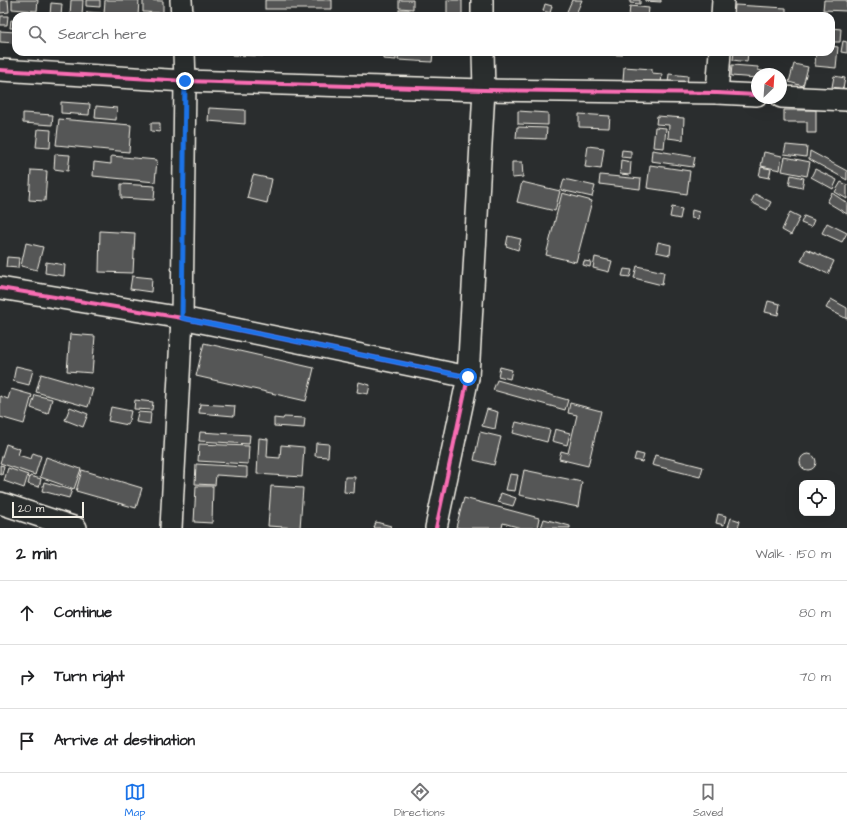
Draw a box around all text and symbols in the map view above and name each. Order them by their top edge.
search box [12,12,835,56]
icon: search [26,23,48,45]
text: Search here [58,24,147,45]
north arrow [751,68,787,104]
route end [176,72,194,90]
route start [459,368,477,386]
map controls [799,480,835,516]
button: locate [799,480,835,516]
scale bar [12,500,84,519]
text: 20 m [18,501,44,516]
text: 2 min [16,542,57,566]
text: Walk · 150 m [756,545,831,563]
icon: ahead [16,602,38,624]
text: Continue [54,602,112,623]
text: 80 m [799,604,831,622]
icon: right [16,666,38,688]
text: Turn right [54,666,125,687]
text: 70 m [799,668,831,686]
icon: arrive [16,730,38,752]
text: Arrive at destination [54,730,195,751]
tab: Map [124,781,146,820]
tab: Directions [394,781,445,820]
tab: Saved [693,781,723,820]

